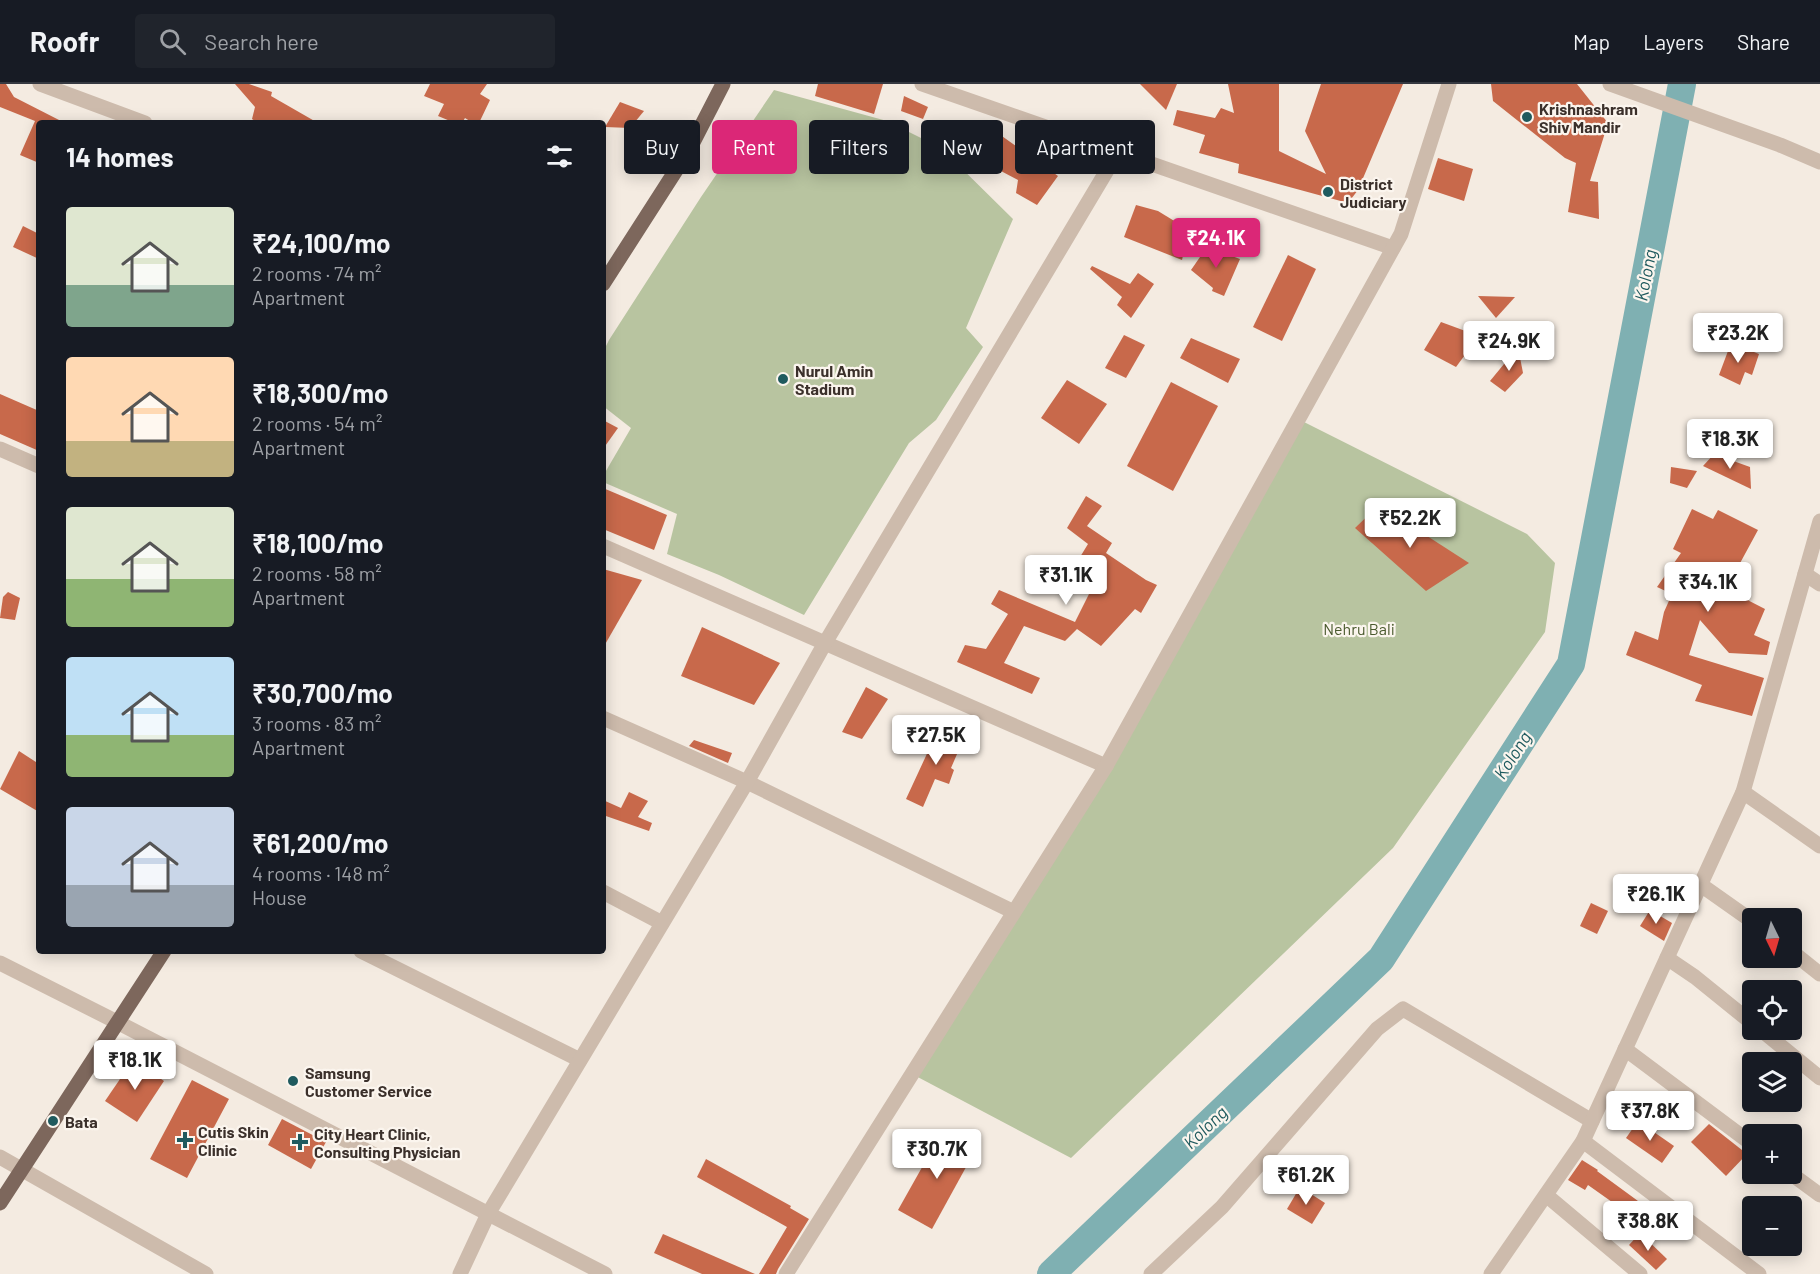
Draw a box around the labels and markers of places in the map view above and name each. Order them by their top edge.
place label: Krishnashram Shiv Mandir [1539,99,1638,136]
marker: Krishnashram Shiv Mandir [1520,110,1534,124]
place label: District Judiciary [1340,174,1407,211]
marker: District Judiciary [1321,185,1335,199]
pin: ₹24.1K [1167,218,1265,269]
pin: ₹23.2K [1689,313,1787,364]
pin: ₹24.9K [1460,321,1558,372]
place label: Nurul Amin Stadium [795,361,873,398]
marker: Nurul Amin Stadium [776,372,790,386]
pin: ₹18.3K [1681,419,1779,470]
pin: ₹52.2K [1361,498,1459,549]
pin: ₹31.1K [1017,555,1115,606]
pin: ₹34.1K [1659,562,1757,613]
pin: ₹27.5K [887,715,985,766]
pin: ₹26.1K [1607,874,1705,925]
pin: ₹18.1K [86,1040,184,1091]
place label: Samsung Customer Service [305,1063,432,1100]
marker: Samsung Customer Service [286,1074,300,1088]
pin: ₹37.8K [1601,1091,1699,1142]
place label: Bata [65,1112,98,1131]
marker: Bata [46,1114,60,1128]
place label: Cutis Skin Clinic [198,1122,269,1159]
place label: City Heart Clinic, Consulting Physician [314,1124,460,1161]
pin: ₹30.7K [888,1129,986,1180]
marker: Cutis Skin Clinic [176,1131,194,1149]
marker: City Heart Clinic, Consulting Physician [291,1133,309,1151]
pin: ₹61.2K [1257,1155,1355,1206]
pin: ₹38.8K [1599,1201,1697,1252]

